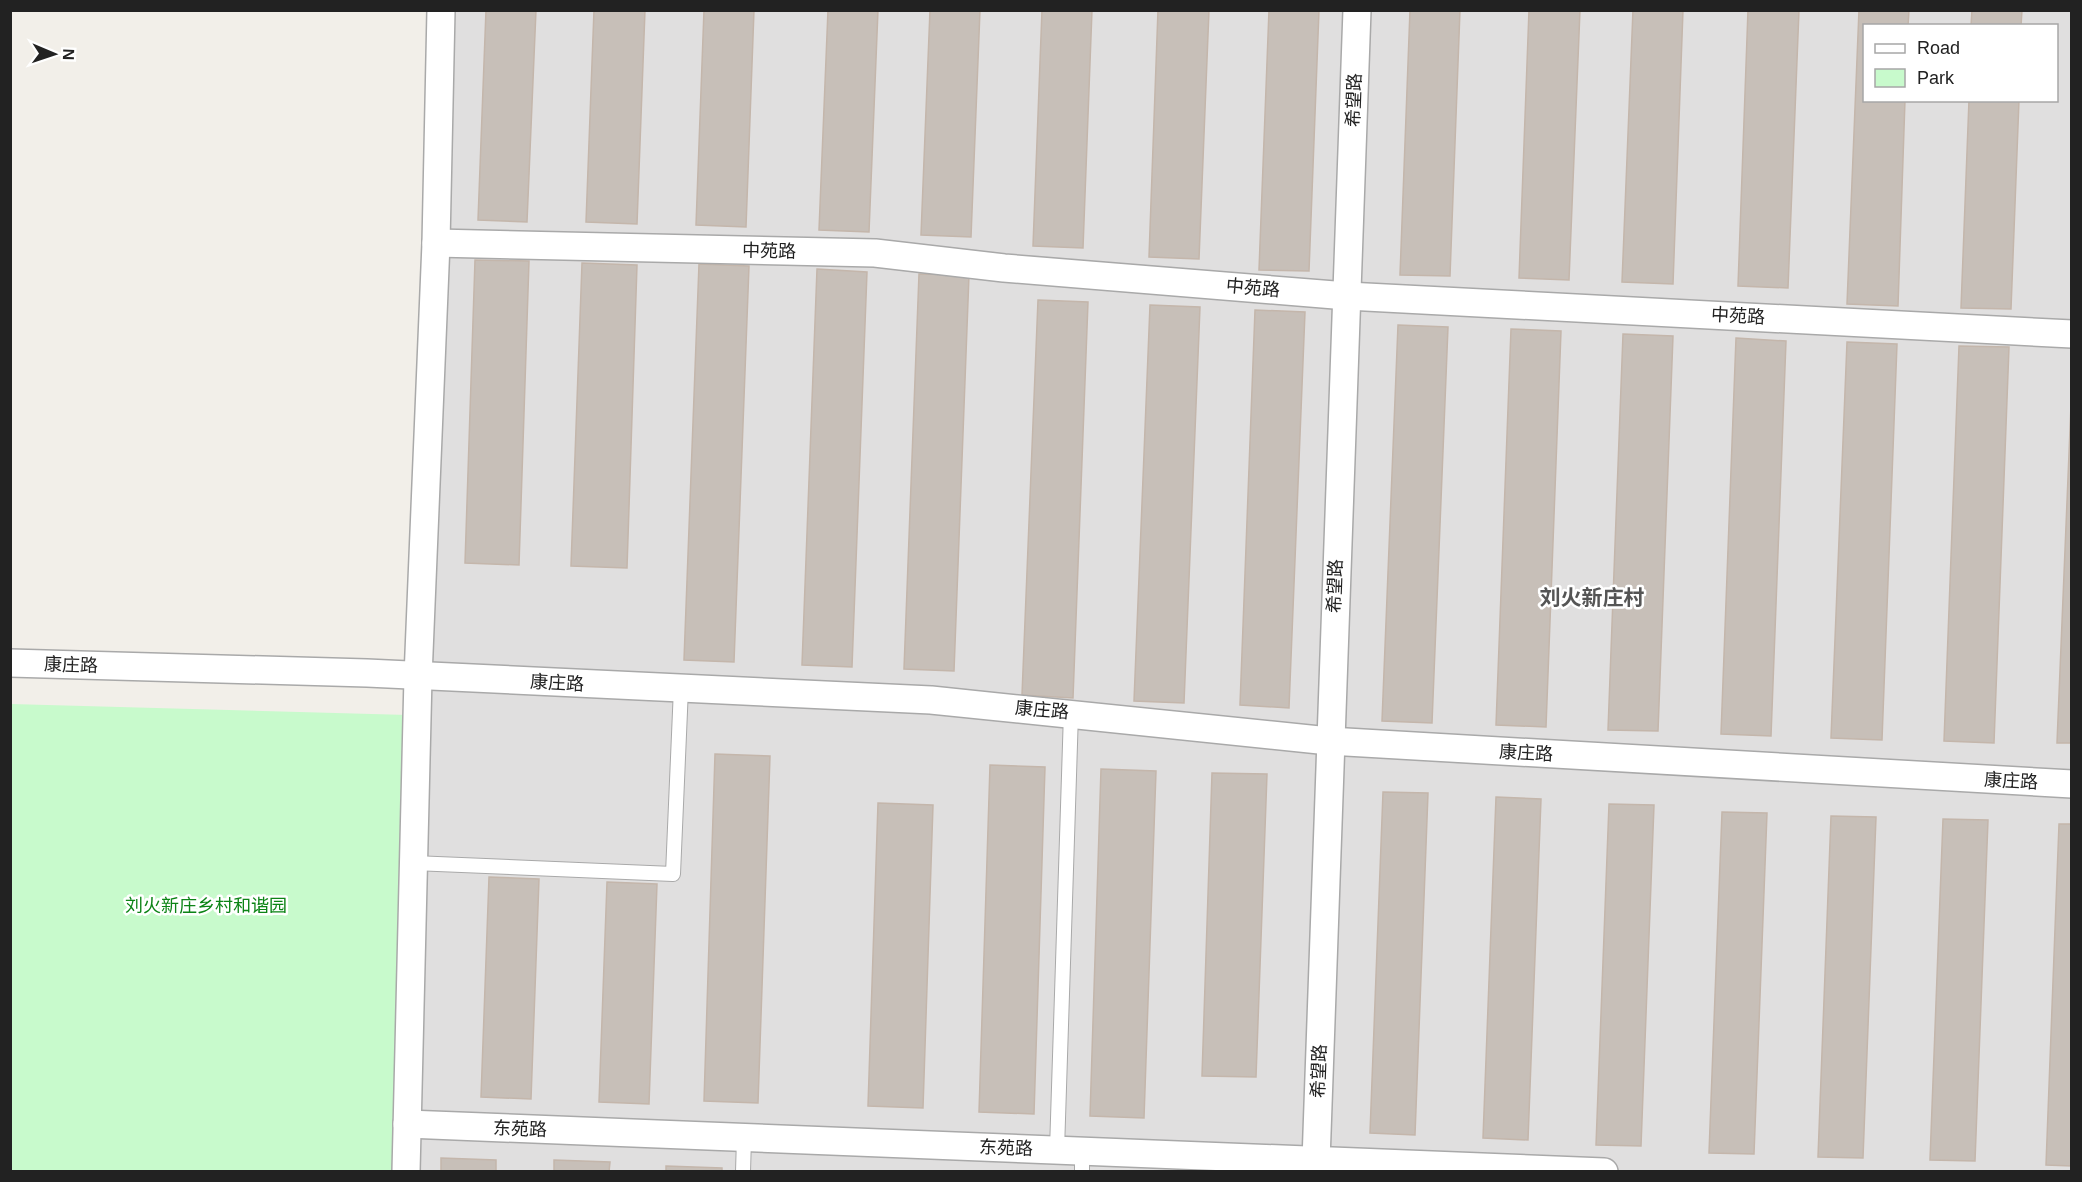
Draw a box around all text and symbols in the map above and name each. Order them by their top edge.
north arrow [24,24,84,84]
legend [1863,24,2058,102]
text: Road [1917,38,1960,58]
text: N [60,48,77,61]
text: Park [1917,68,1955,88]
street label: 希望路 [1343,73,1365,127]
street label: 中苑路 [742,241,796,261]
street label: 中苑路 [1225,276,1281,300]
street label: 中苑路 [1711,305,1765,327]
street label: 希望路 [1324,559,1346,613]
district label: 刘火新庄村 [1540,586,1645,609]
street label: 康庄路 [44,654,98,676]
street label: 康庄路 [530,672,584,694]
street label: 康庄路 [1014,698,1070,722]
street label: 康庄路 [1499,742,1553,764]
street label: 康庄路 [1984,770,2038,792]
park label: 刘火新庄乡村和谐园 [125,896,287,916]
street label: 希望路 [1308,1044,1330,1098]
street label: 东苑路 [493,1118,547,1140]
street label: 东苑路 [979,1137,1033,1159]

